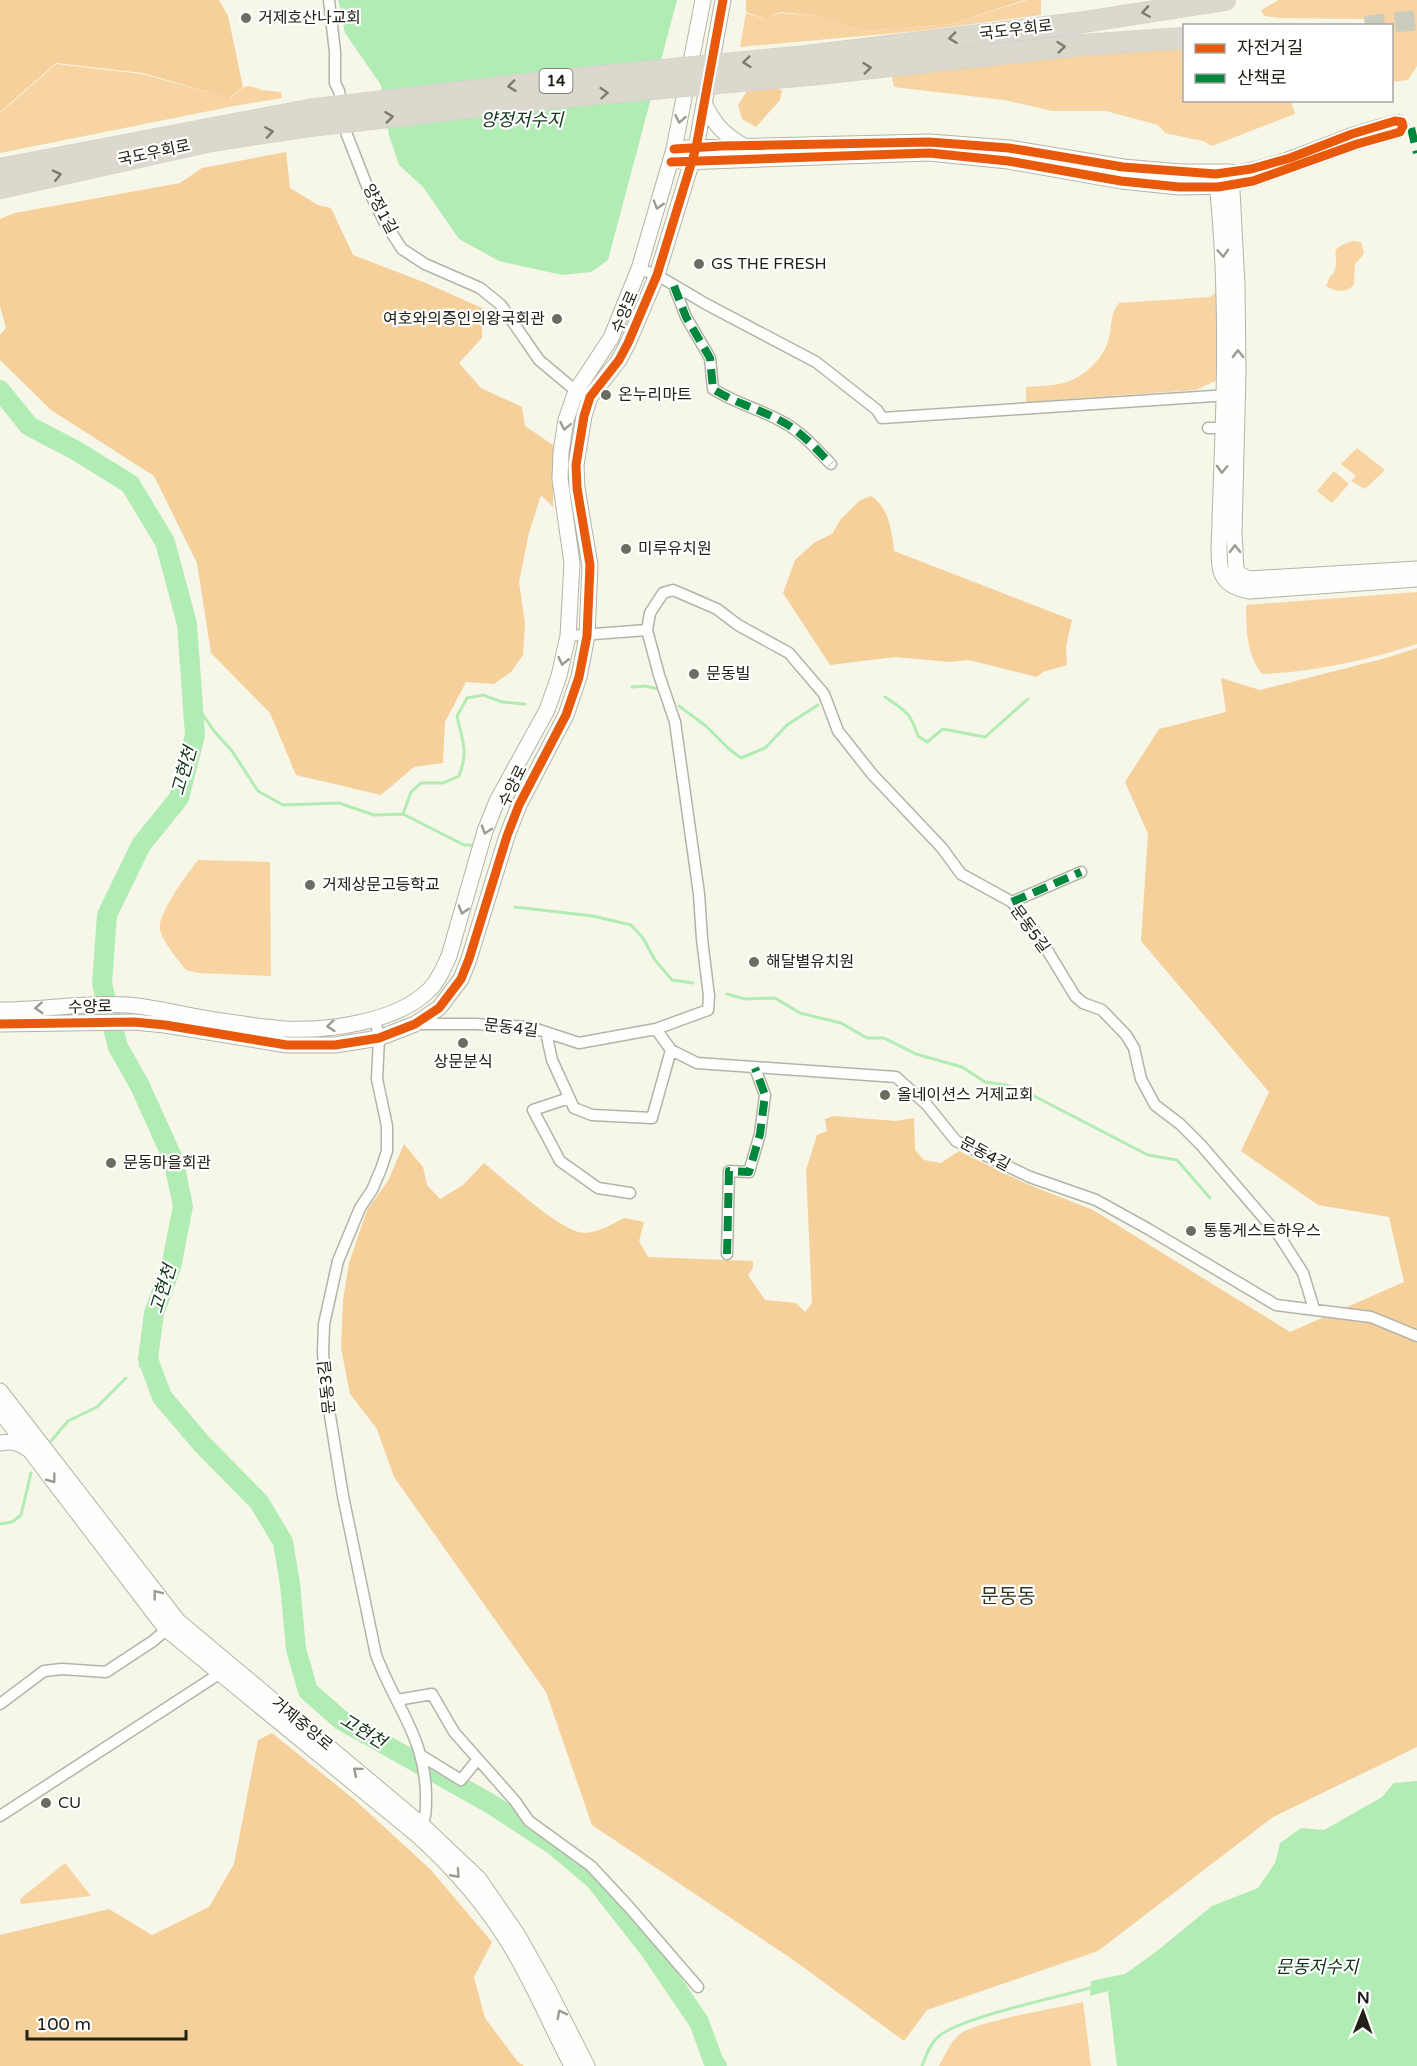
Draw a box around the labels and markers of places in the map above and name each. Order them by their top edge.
place label: 거제호산나교회 [258,8,361,28]
marker: 거제호산나교회 [239,11,253,25]
place label: GS THE FRESH [711,254,827,274]
marker: GS THE FRESH [692,257,706,271]
place label: 여호와의증인의왕국회관 [383,309,545,329]
marker: 여호와의증인의왕국회관 [550,312,564,326]
place label: 온누리마트 [618,385,692,405]
marker: 온누리마트 [599,388,613,402]
place label: 미루유치원 [638,539,712,559]
marker: 미루유치원 [619,542,633,556]
place label: 문동빌 [706,664,750,684]
marker: 문동빌 [687,667,701,681]
place label: 거제상문고등학교 [322,875,440,895]
marker: 거제상문고등학교 [303,878,317,892]
place label: 해달별유치원 [766,952,854,972]
marker: 해달별유치원 [747,955,761,969]
marker: 상문분식 [456,1036,470,1050]
place label: 상문분식 [434,1052,492,1072]
place label: 올네이션스 거제교회 [897,1085,1034,1105]
marker: 올네이션스 거제교회 [878,1088,892,1102]
place label: 문동마을회관 [123,1153,212,1173]
marker: 문동마을회관 [104,1156,118,1170]
place label: 통통게스트하우스 [1203,1221,1321,1241]
marker: 통통게스트하우스 [1184,1224,1198,1238]
place label: CU [58,1793,81,1813]
marker: CU [39,1796,53,1810]

